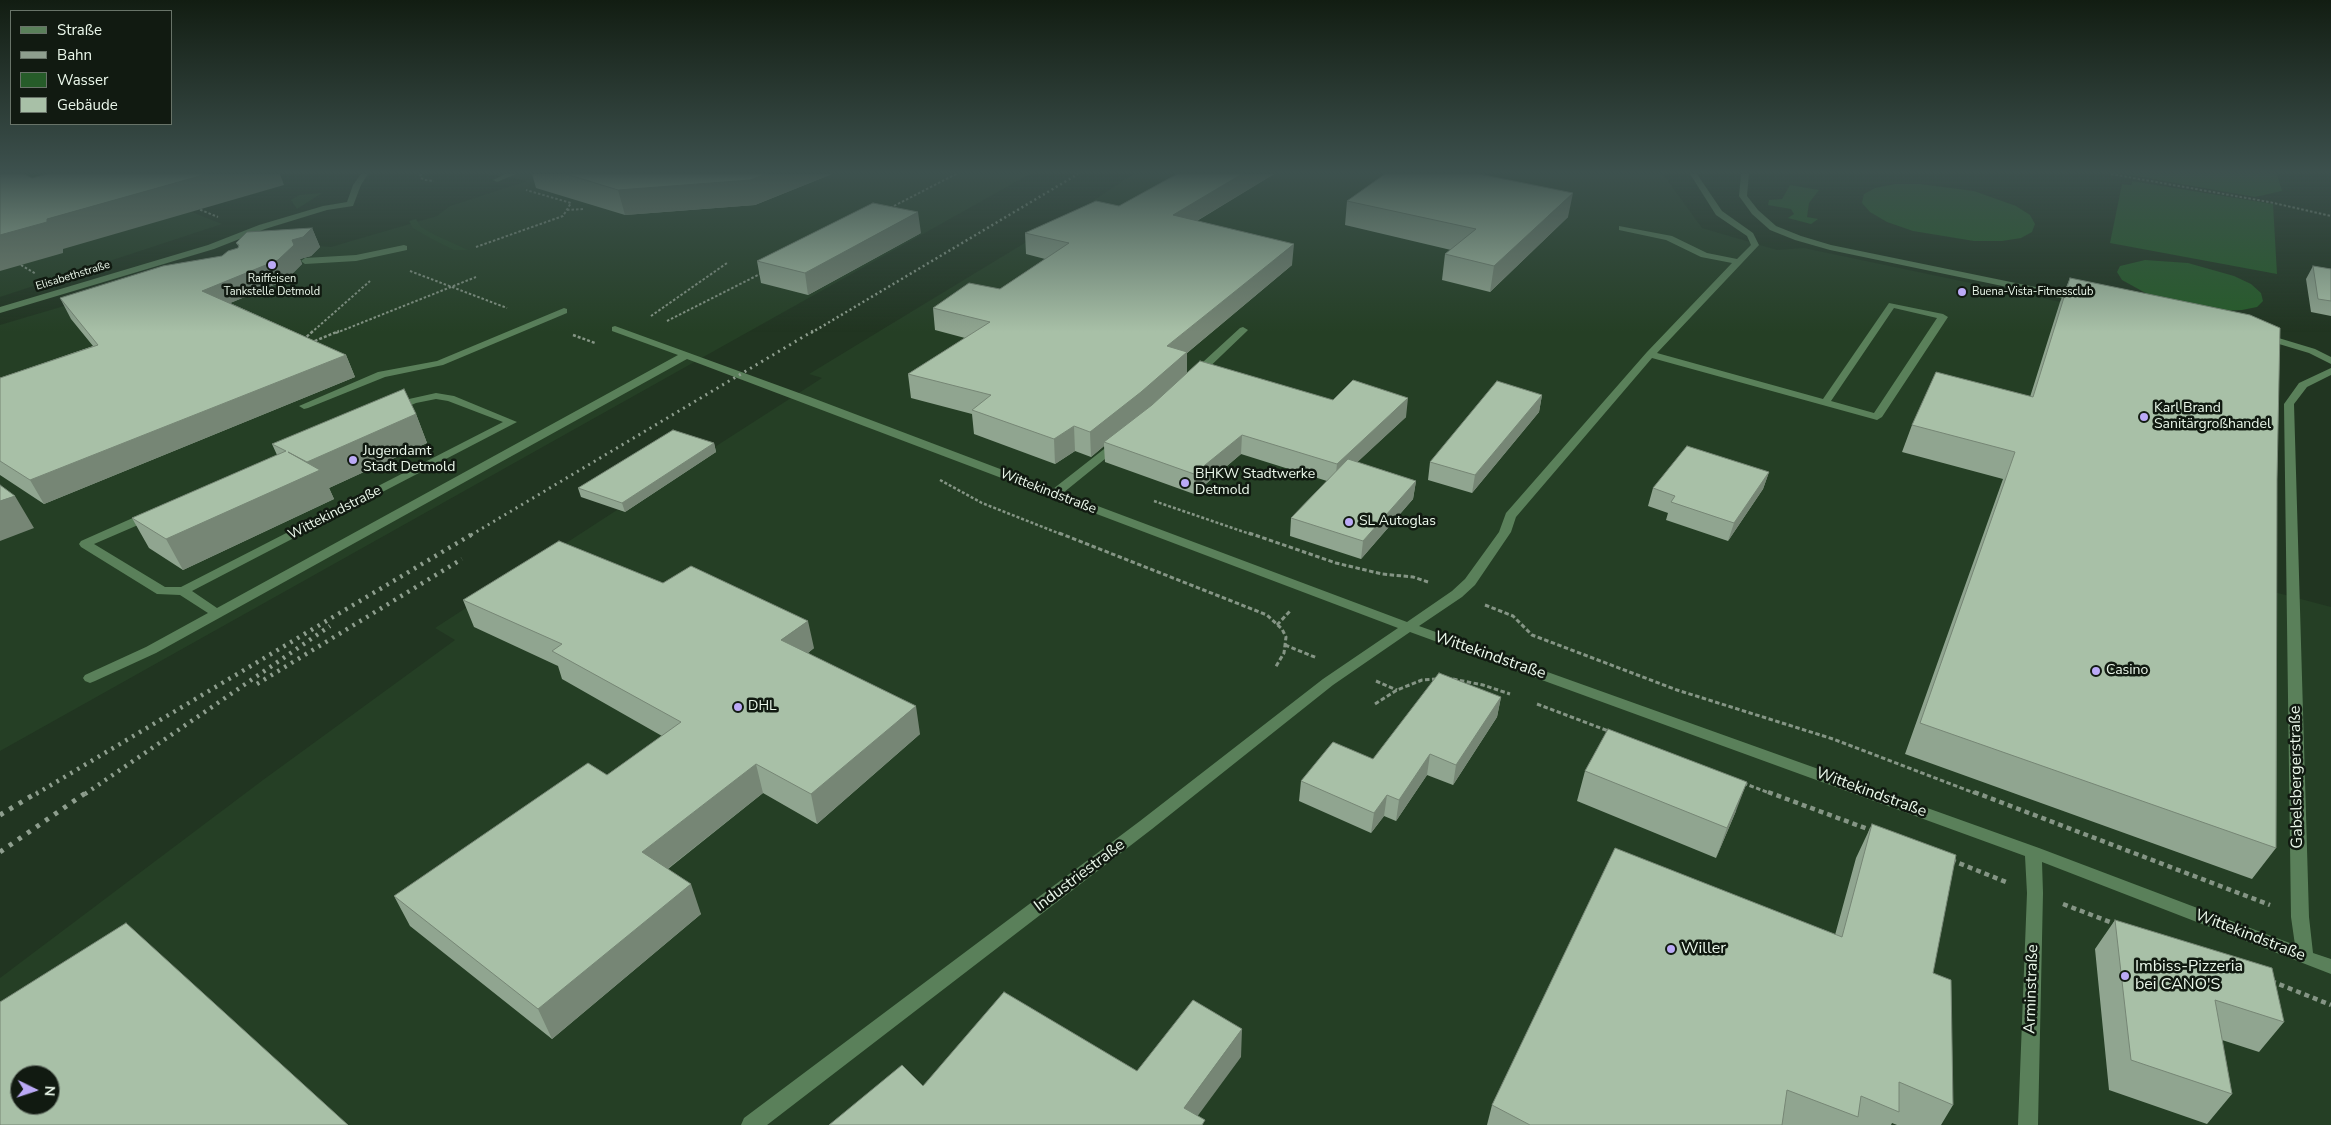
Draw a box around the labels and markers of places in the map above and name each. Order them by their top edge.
marker: Raiffeisen Tankstelle Detmold [266,259,278,271]
place label: Raiffeisen Tankstelle Detmold [224,272,320,298]
place label: Buena-Vista-Fitnessclub [1972,285,2093,299]
marker: Buena-Vista-Fitnessclub [1956,286,1968,298]
place label: Karl Brand Sanitärgroßhandel [2154,401,2271,434]
marker: Karl Brand Sanitärgroßhandel [2138,411,2150,423]
place label: Jugendamt Stadt Detmold [363,444,455,477]
marker: Jugendamt Stadt Detmold [347,454,359,466]
place label: BHKW Stadtwerke Detmold [1195,467,1315,500]
marker: BHKW Stadtwerke Detmold [1179,477,1191,489]
place label: SL Autoglas [1359,514,1436,530]
marker: SL Autoglas [1343,516,1355,528]
place label: Casino [2106,663,2148,679]
marker: Casino [2090,665,2102,677]
place label: DHL [748,699,777,715]
marker: DHL [732,701,744,713]
place label: Willer [1681,939,1726,959]
marker: Willer [1665,943,1677,955]
place label: Imbiss-Pizzeria bei CANO'S [2135,957,2243,995]
marker: Imbiss-Pizzeria bei CANO'S [2119,970,2131,982]

